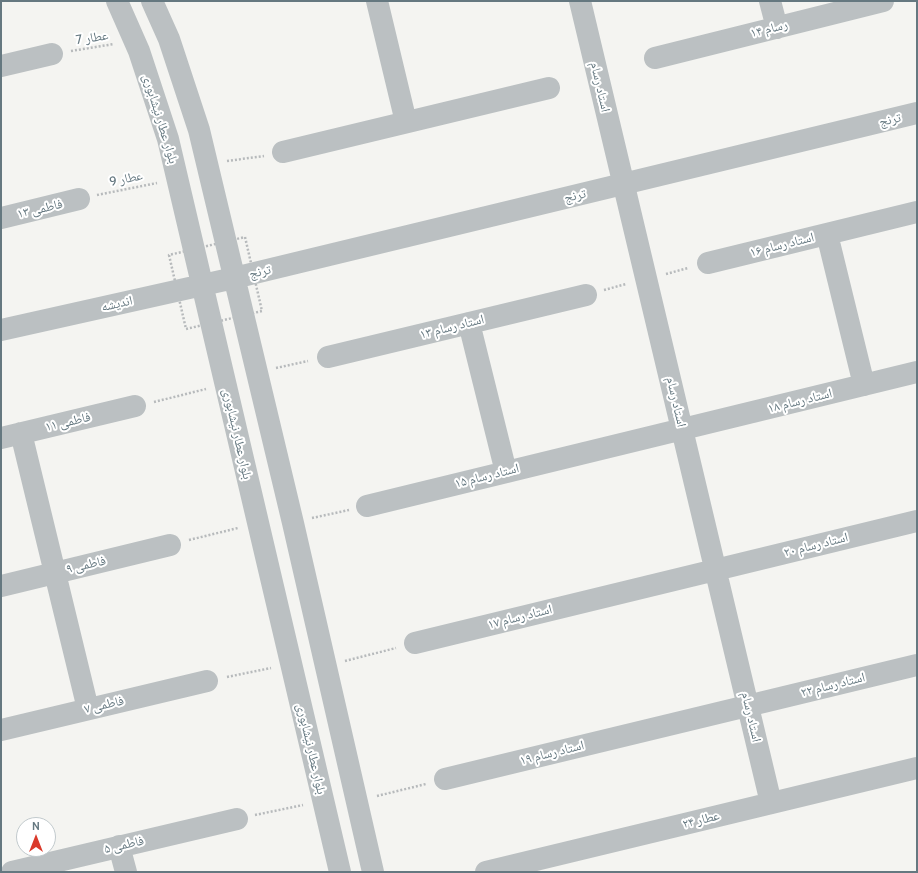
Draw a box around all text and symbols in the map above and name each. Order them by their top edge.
street label: رسام ۱۴ [749,17,789,41]
street label: عطار 7 [75,28,109,48]
street label: استاد رسام [587,60,613,114]
street label: بلوار عطار نیشابوری [139,72,181,166]
street label: ترنج [877,110,903,130]
street label: عطار 9 [108,168,144,190]
street label: ترنج [562,186,588,206]
street label: فاطمی ۱۳ [16,196,64,222]
street label: استاد رسام ۱۶ [748,229,816,261]
street label: ترنج [247,262,273,282]
street label: اندیشه [100,293,134,315]
street label: استاد رسام ۱۳ [418,311,486,343]
street label: استاد رسام [663,375,689,429]
street label: استاد رسام ۱۸ [766,385,834,417]
street label: بلوار عطار نیشابوری [219,387,255,481]
street label: فاطمی ۱۱ [44,409,92,435]
street label: استاد رسام ۱۵ [453,460,521,492]
street label: استاد رسام ۲۰ [782,529,850,561]
street label: فاطمی ۹ [65,553,107,577]
street label: استاد رسام ۱۷ [486,601,554,633]
street label: استاد رسام ۲۲ [799,669,867,701]
street label: استاد رسام [738,690,764,744]
street label: فاطمی ۷ [83,693,125,717]
street label: بلوار عطار نیشابوری [293,702,329,796]
street label: استاد رسام ۱۹ [518,737,586,769]
street label: عطار ۲۴ [681,808,721,832]
north arrow [16,817,56,857]
text: N [32,819,40,833]
street label: فاطمی ۵ [103,833,145,857]

